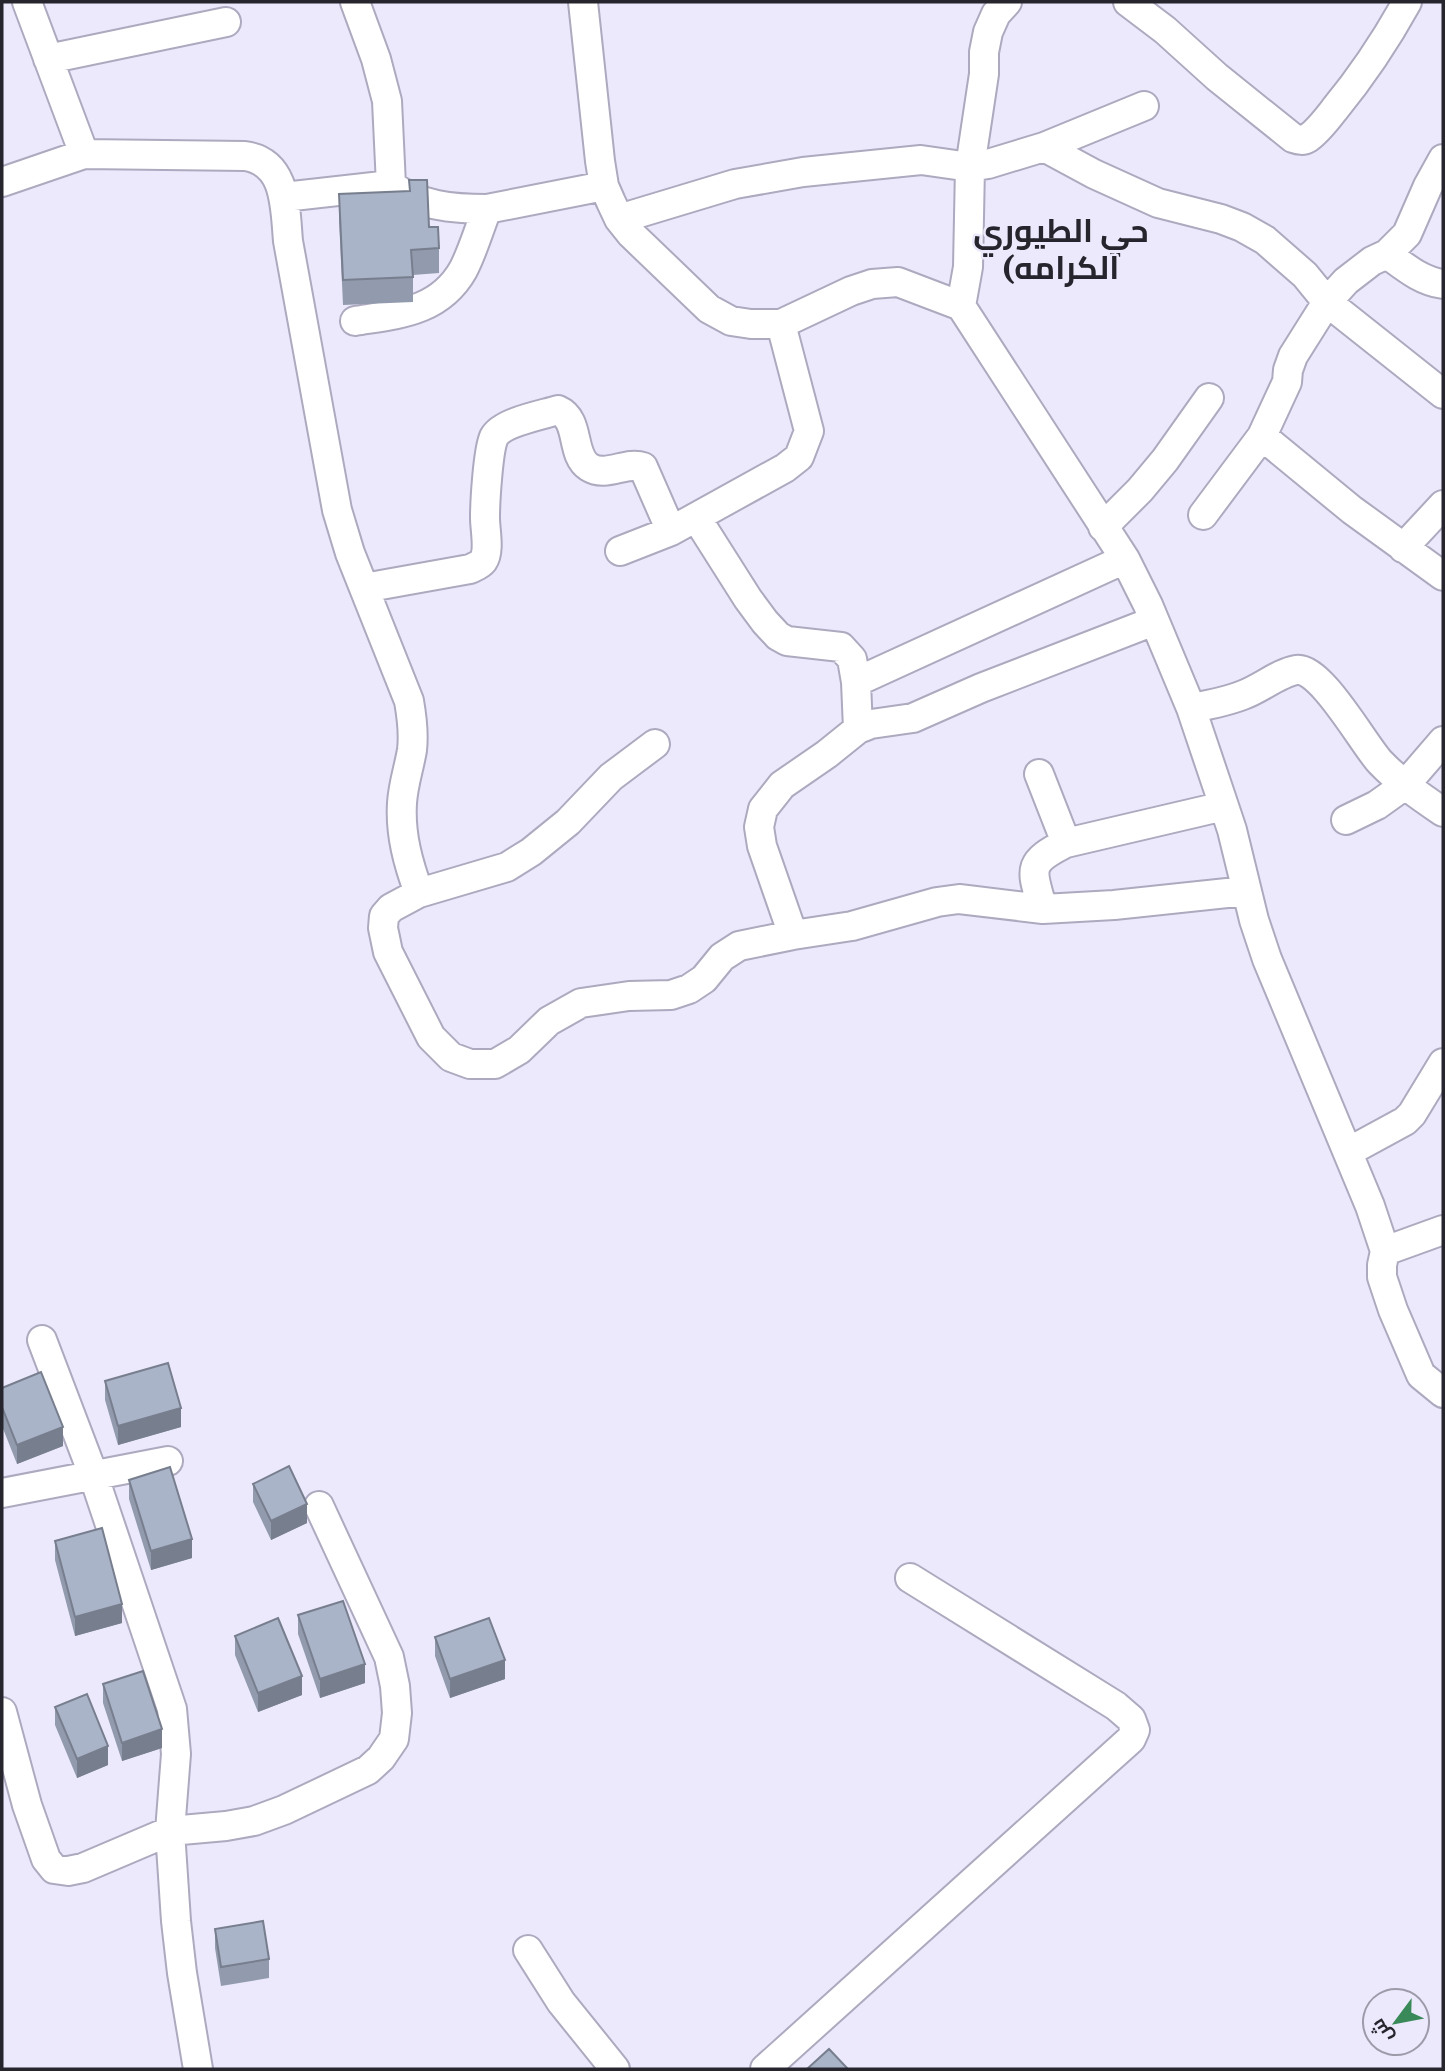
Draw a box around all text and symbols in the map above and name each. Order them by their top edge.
district label: حي الطيوري (الكرامه [973,209,1149,288]
north arrow [1361,1987,1431,2057]
text: ش [1365,2014,1398,2048]

